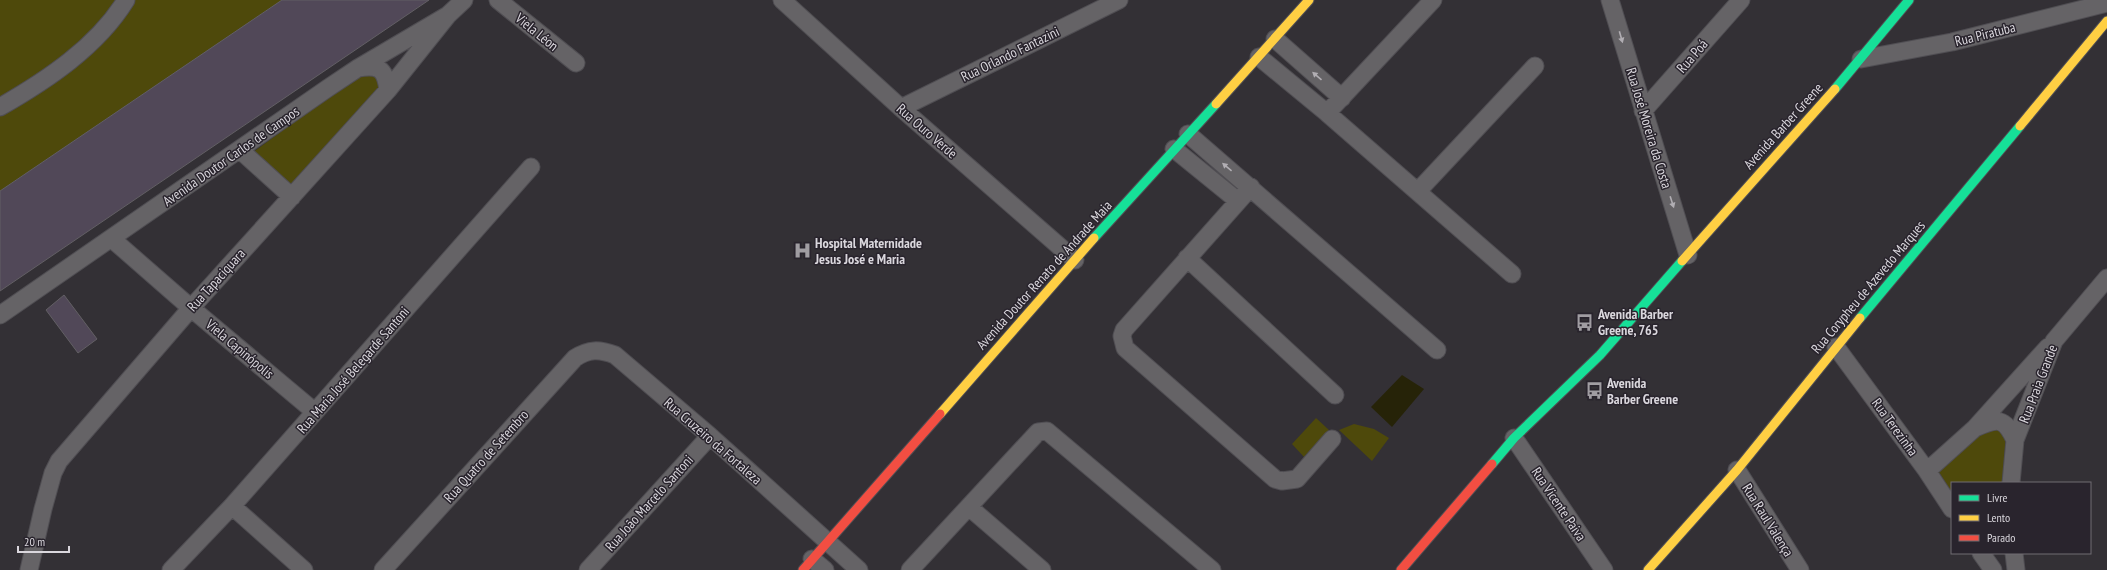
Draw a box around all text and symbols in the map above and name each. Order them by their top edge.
street label: Viela Léon [511,9,562,55]
street label: Rua Piratuba [1953,18,2017,50]
street label: Rua Orlando Fantazini [958,22,1062,86]
one-way arrow [1618,32,1624,44]
street label: Rua Poá [1672,35,1712,77]
street label: Rua José Moreira da Costa [1622,66,1676,190]
one-way arrow [1311,71,1322,80]
street label: Avenida Barber Greene [1740,79,1827,173]
street label: Rua Ouro Verde [893,100,961,163]
street label: Avenida Doutor Carlos de Campos [159,102,303,210]
one-way arrow [1221,162,1232,171]
one-way arrow [1669,196,1675,208]
street label: Avenida Doutor Renato de Andrade Maia [972,197,1116,353]
street label: Rua Corypheu de Azevedo Marques [1807,217,1929,357]
place label: Hospital Maternidade Jesus José e Maria [814,234,922,268]
hospital icon: Hospital Maternidade Jesus José e Maria [792,241,812,261]
street label: Rua Tapaciquara [183,245,249,315]
street label: Rua Maria José Belegarde Santoni [293,303,413,437]
place label: Avenida Barber Greene, 765 [1597,305,1674,339]
bus stop icon: Avenida Barber Greene, 765 [1575,312,1595,332]
street label: Viela Capinópolis [201,315,278,383]
street label: Rua Praia Grande [2015,342,2061,426]
place label: Avenida Barber Greene [1606,374,1678,408]
bus stop icon: Avenida Barber Greene [1584,381,1604,401]
street label: Rua Cruzeiro da Fortaleza [660,394,766,488]
street label: Rua Terezinha [1868,395,1922,459]
street label: Rua Quatro de Setembro [440,406,532,506]
street label: Rua João Marcelo Santoni [601,451,697,555]
street label: Rua Vicente Paiva [1528,464,1590,544]
street label: Rua Raul Valença [1738,480,1798,560]
legend [1951,482,2091,554]
text: Livre [1987,490,2008,505]
text: Lento [1987,510,2010,525]
scale bar [18,528,69,554]
text: Parado [1987,530,2015,545]
text: 20 m [24,534,45,549]

